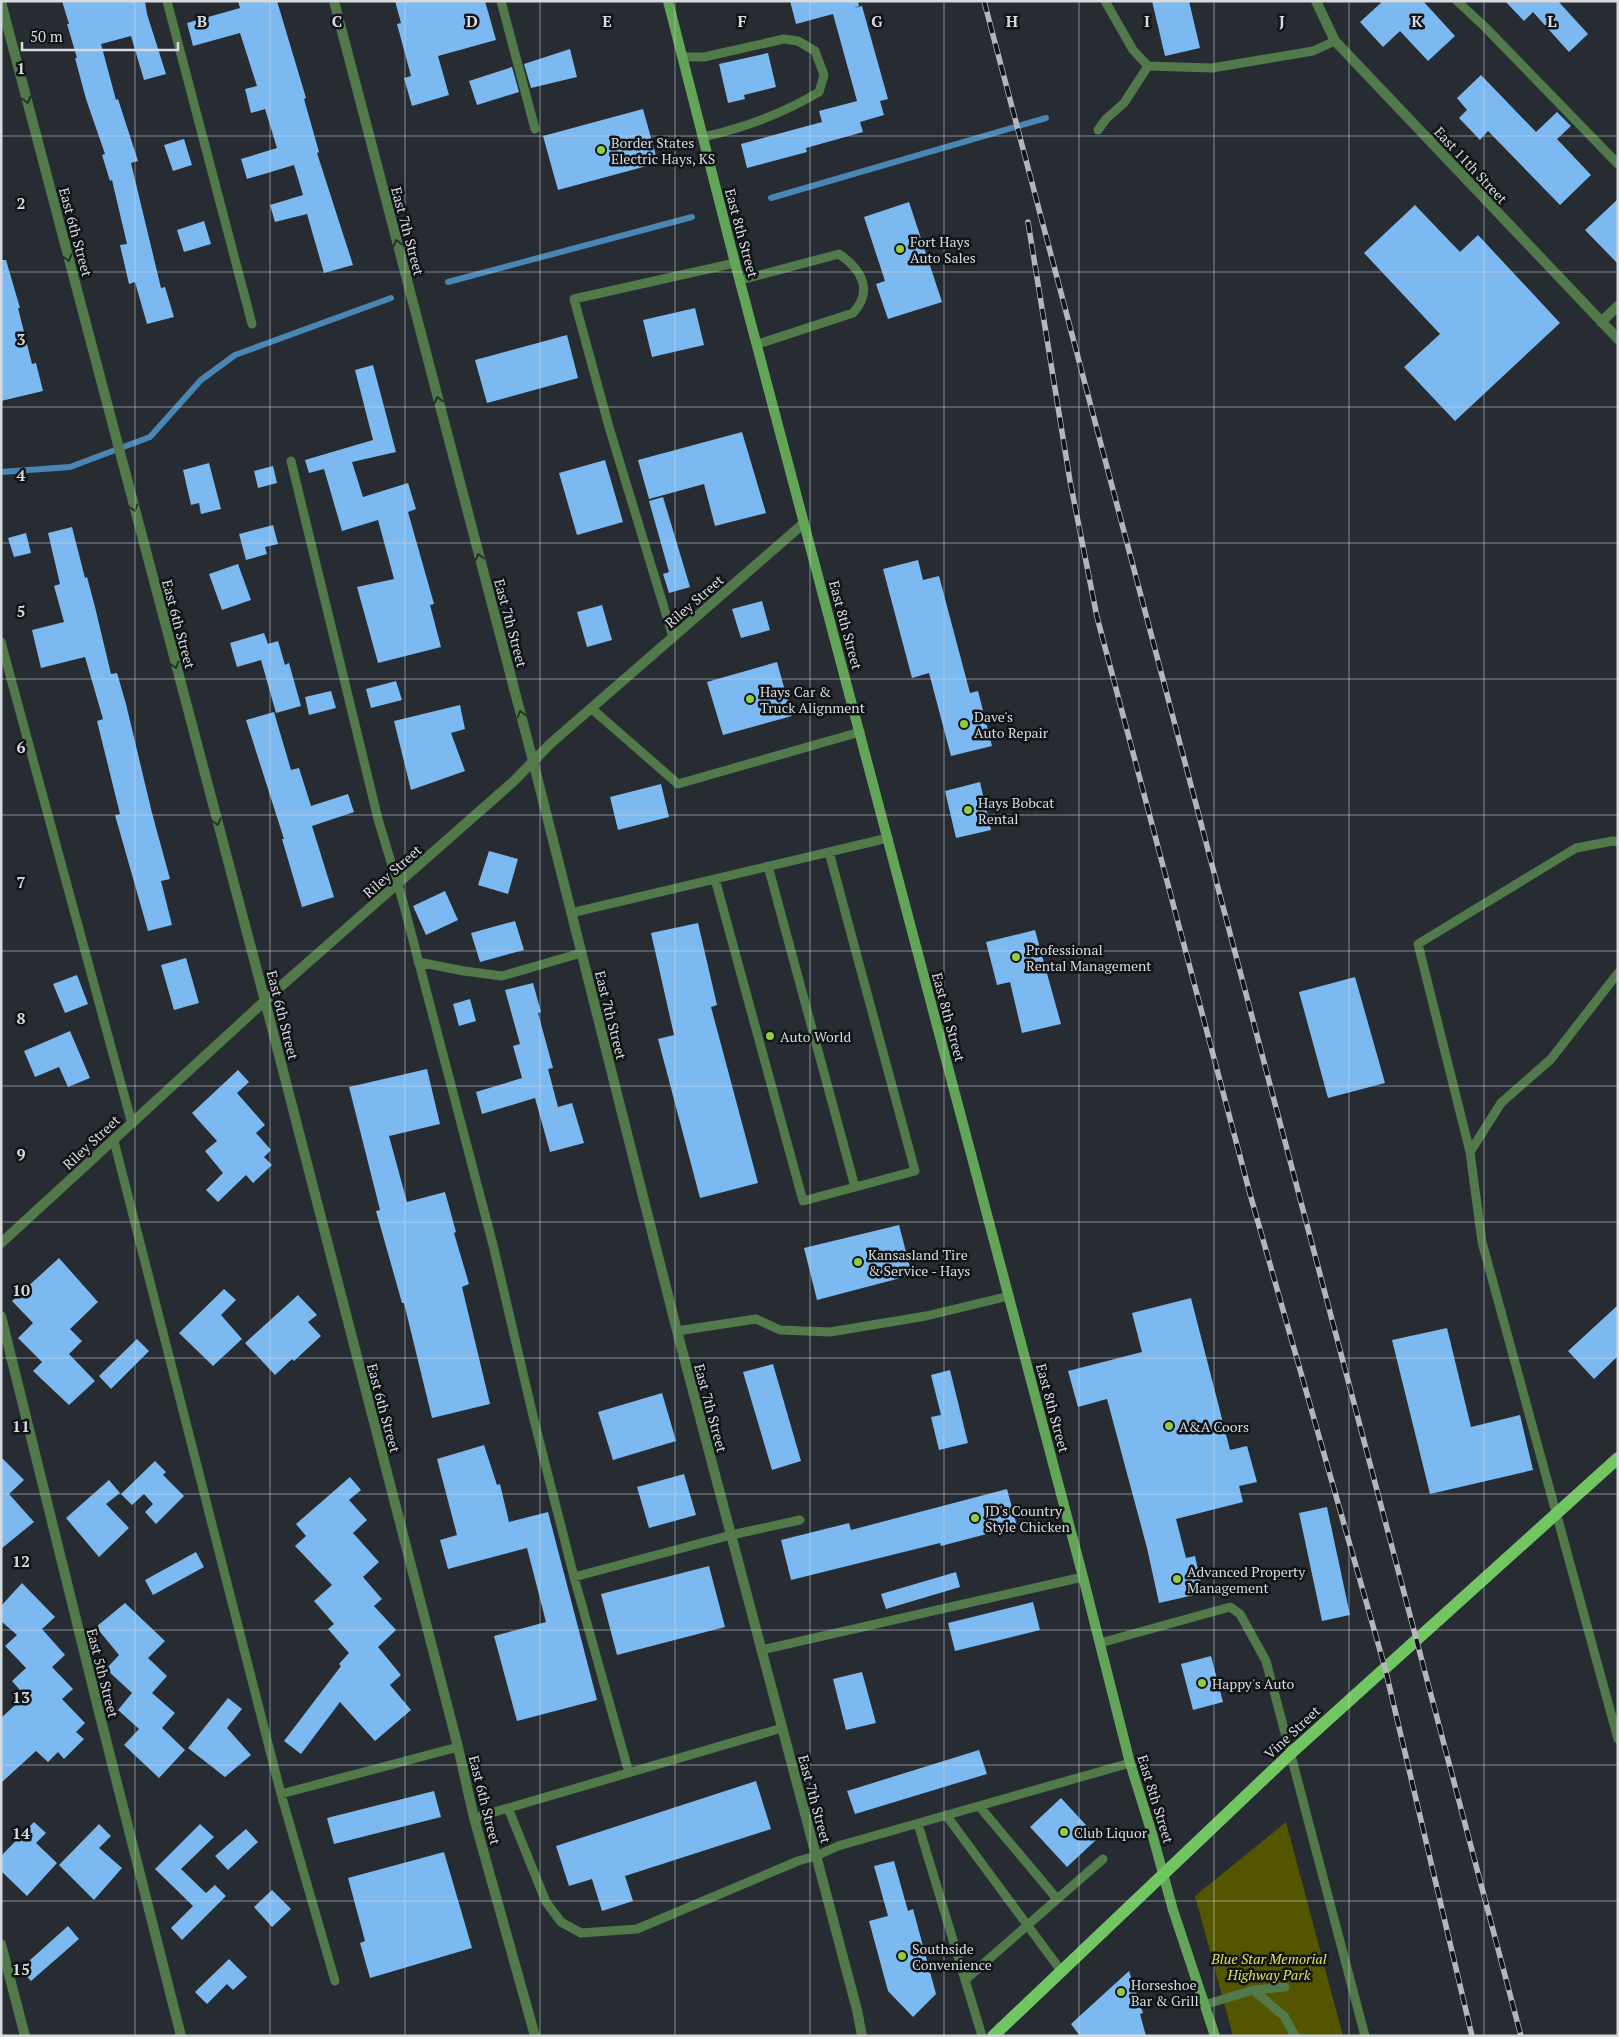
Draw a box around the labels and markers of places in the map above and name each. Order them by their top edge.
place label: Border States Electric Hays, KS [611,133,715,168]
marker: Border States Electric Hays, KS [595,144,607,156]
place label: Fort Hays Auto Sales [910,232,976,267]
marker: Fort Hays Auto Sales [894,243,906,255]
place label: Hays Car & Truck Alignment [760,682,866,717]
marker: Hays Car & Truck Alignment [744,693,756,705]
place label: Dave's Auto Repair [974,707,1049,742]
marker: Dave's Auto Repair [958,718,970,730]
place label: Hays Bobcat Rental [978,793,1055,828]
marker: Hays Bobcat Rental [962,804,974,816]
place label: Professional Rental Management [1026,940,1152,975]
marker: Professional Rental Management [1010,951,1022,963]
place label: Auto World [780,1027,851,1046]
marker: Auto World [764,1030,776,1042]
place label: Kansasland Tire & Service - Hays [868,1245,970,1280]
marker: Kansasland Tire & Service - Hays [852,1256,864,1268]
place label: A&A Coors [1179,1417,1249,1436]
marker: A&A Coors [1163,1420,1175,1432]
place label: JD's Country Style Chicken [985,1501,1070,1536]
marker: JD's Country Style Chicken [969,1512,981,1524]
place label: Advanced Property Management [1187,1562,1306,1597]
marker: Advanced Property Management [1171,1573,1183,1585]
place label: Happy's Auto [1212,1674,1295,1693]
marker: Happy's Auto [1196,1677,1208,1689]
place label: Club Liquor [1074,1823,1148,1842]
marker: Club Liquor [1058,1826,1070,1838]
place label: Southside Convenience [912,1939,992,1974]
marker: Southside Convenience [896,1950,908,1962]
place label: Horseshoe Bar & Grill [1131,1975,1199,2010]
marker: Horseshoe Bar & Grill [1115,1986,1127,1998]

